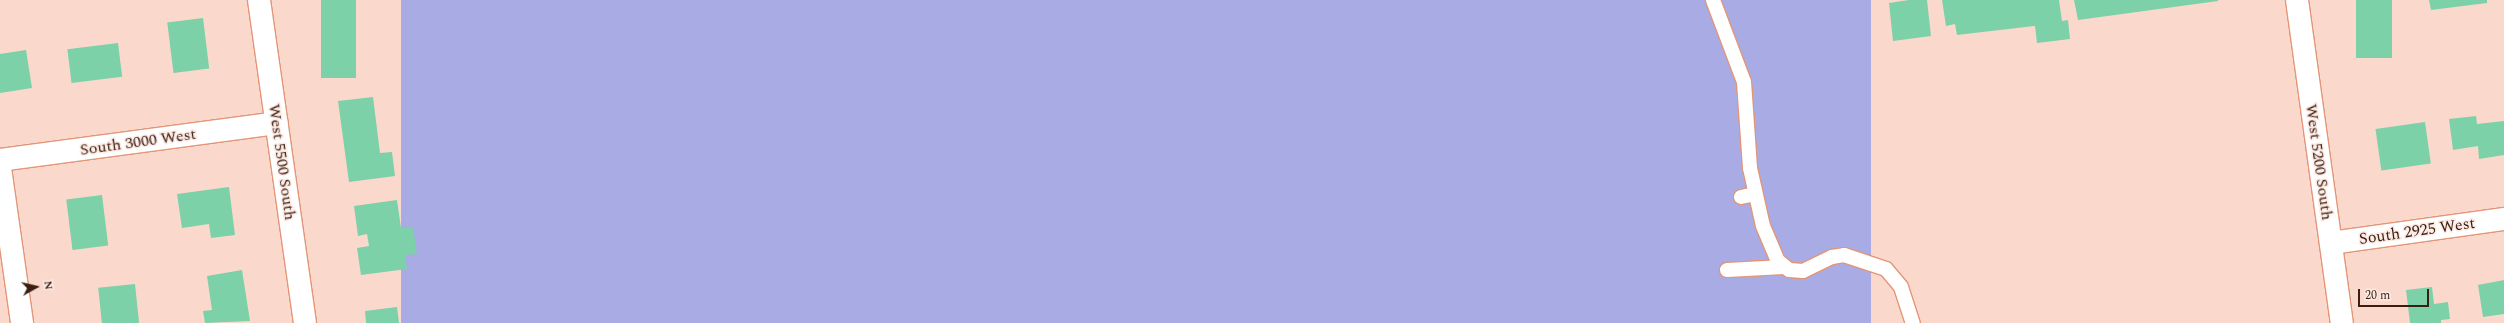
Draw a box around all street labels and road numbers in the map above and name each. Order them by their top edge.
street label: West 5500 South [264,103,300,221]
street label: West 5200 South [2301,103,2337,221]
street label: South 3000 West [79,124,197,160]
street label: South 2925 West [2358,213,2476,249]

